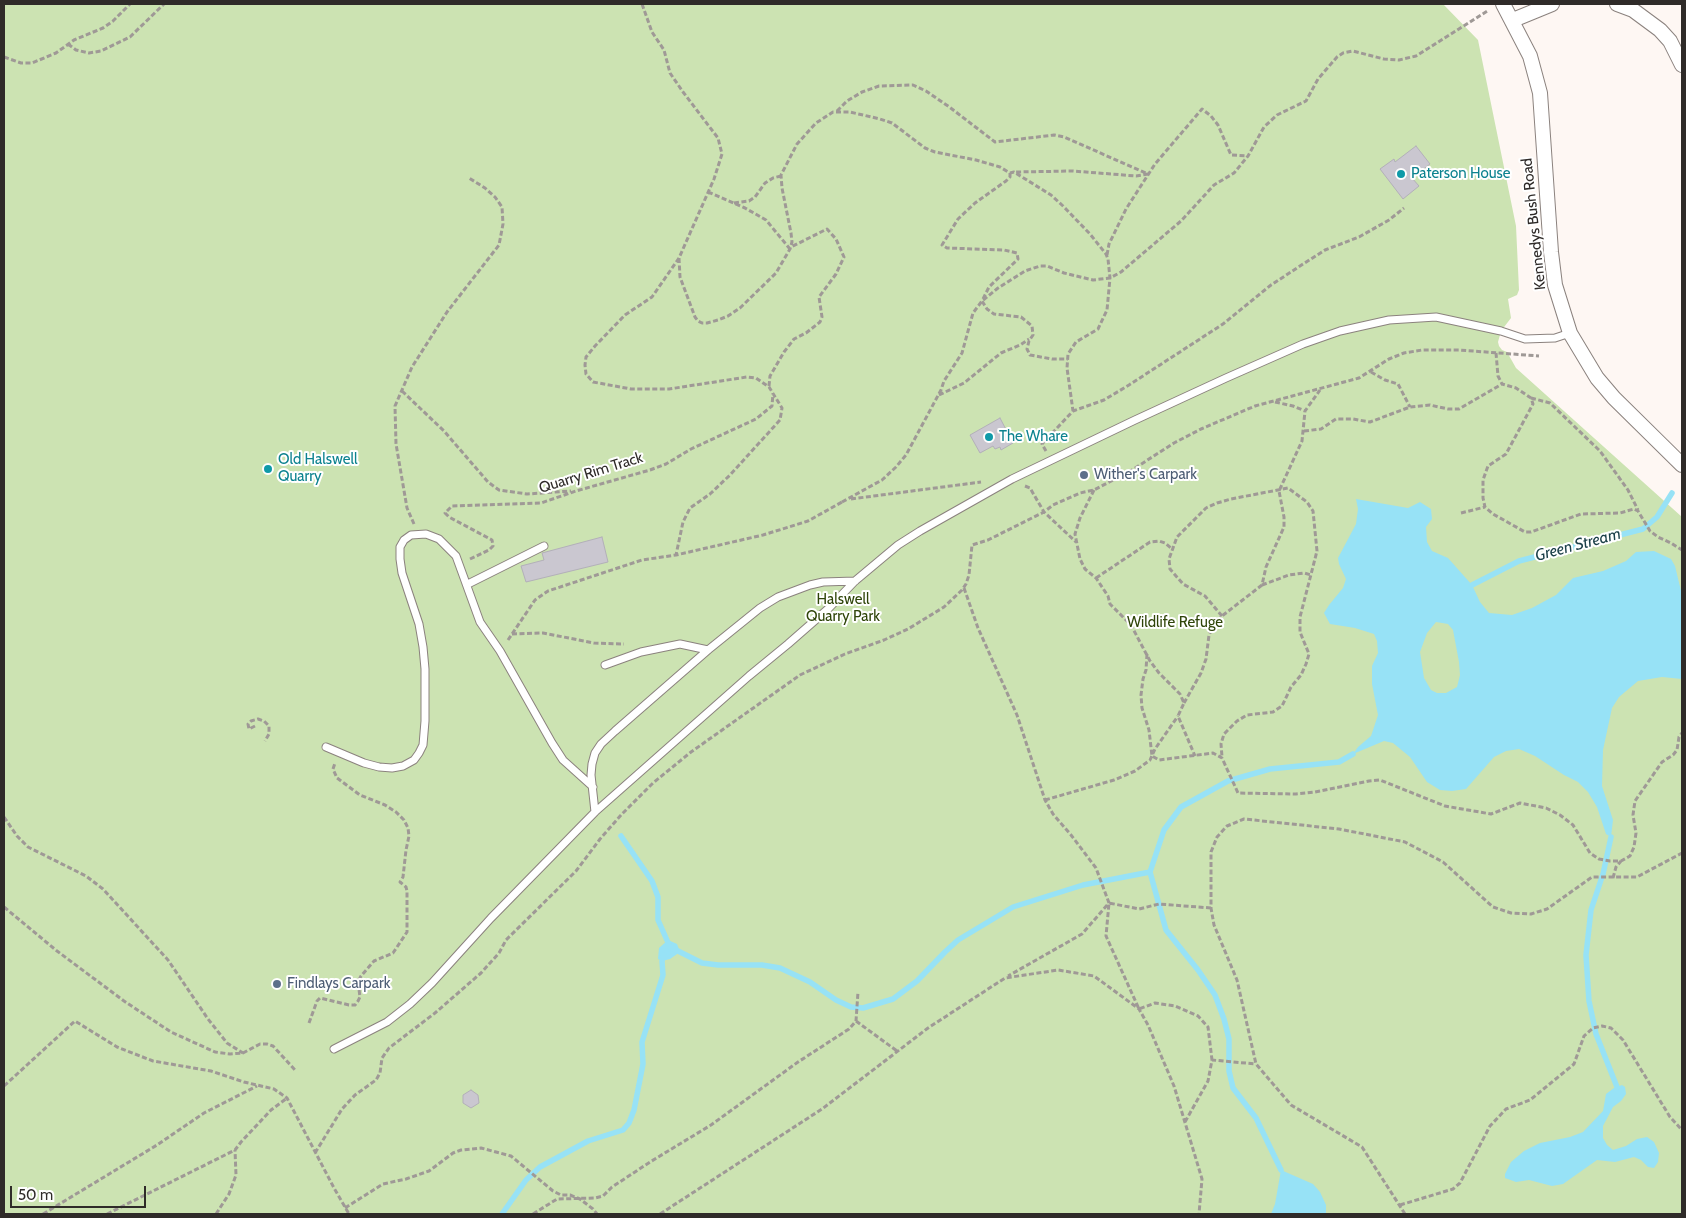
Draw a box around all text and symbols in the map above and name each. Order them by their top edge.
street label: Kennedys Bush Road [1518,157,1550,291]
place label: Paterson House [1411,165,1510,183]
marker: Paterson House [1395,168,1407,180]
place label: The Whare [999,428,1068,446]
marker: The Whare [983,431,995,443]
street label: Quarry Rim Track [537,449,645,497]
place label: Old Halswell Quarry [278,451,358,486]
marker: Old Halswell Quarry [262,463,274,475]
place label: Wither's Carpark [1094,466,1197,484]
marker: Wither's Carpark [1078,469,1090,481]
water label: Green Stream [1533,524,1623,566]
park label: Halswell Quarry Park [806,591,880,626]
park label: Wildlife Refuge [1127,614,1223,632]
place label: Findlays Carpark [287,975,390,993]
marker: Findlays Carpark [271,978,283,990]
scale bar [12,1176,149,1208]
text: 50 m [18,1186,53,1204]

